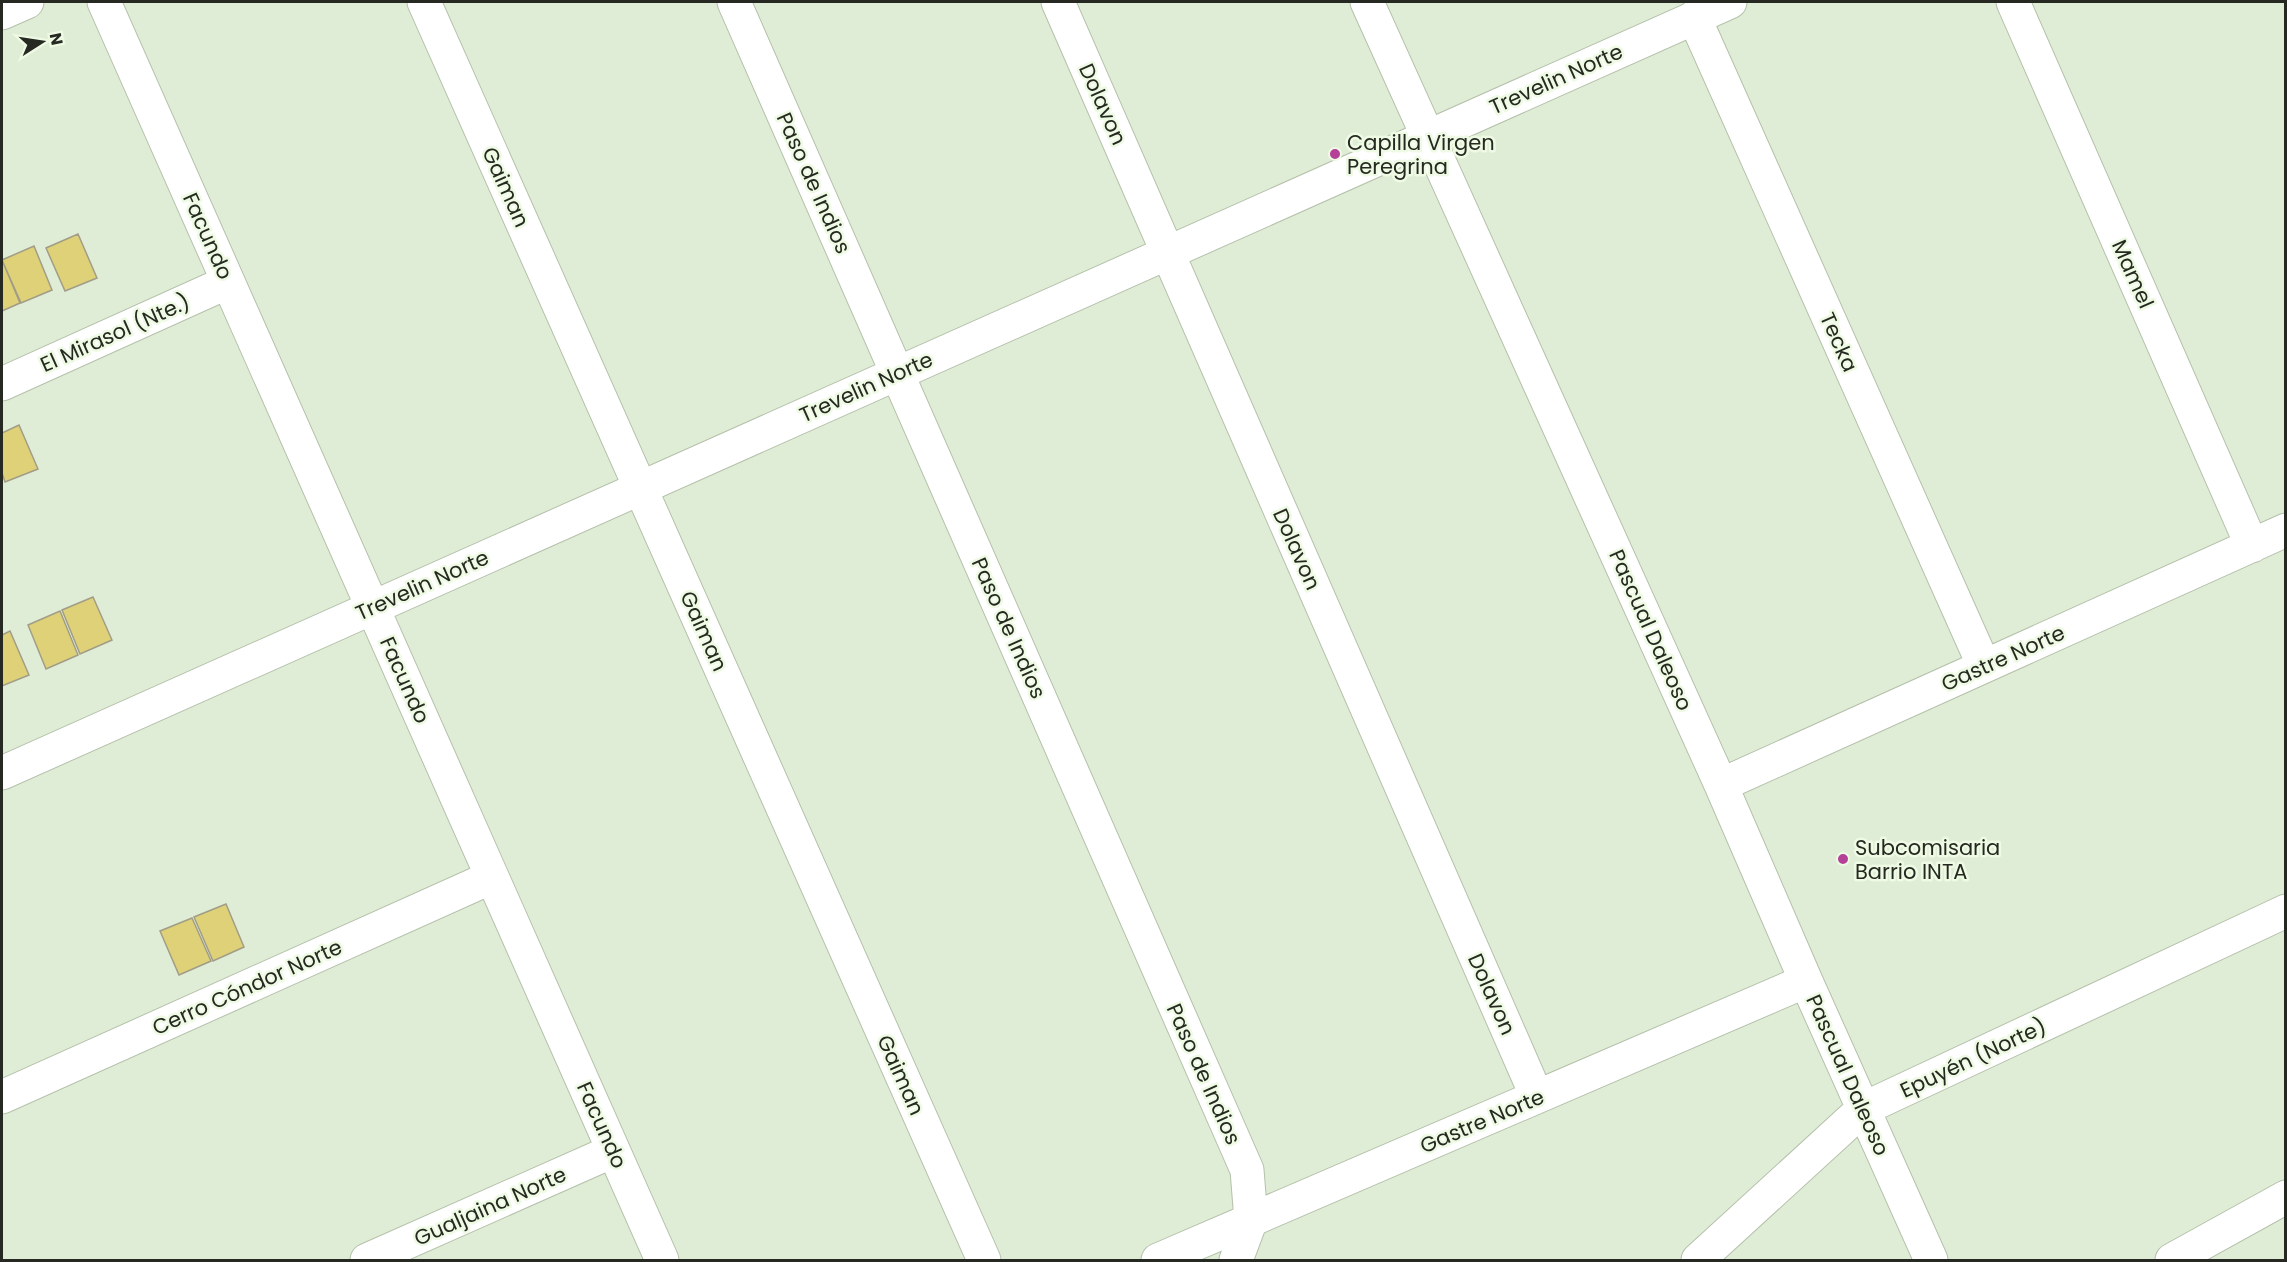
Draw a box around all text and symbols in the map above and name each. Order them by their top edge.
north arrow [12,12,72,72]
text: N [44,31,69,47]
street label: Trevelin Norte [1485,37,1627,121]
street label: Dolavon [1072,59,1134,149]
street label: Paso de Indios [770,108,858,258]
place label: Capilla Virgen Peregrina [1347,128,1495,181]
street label: Gaiman [475,142,537,232]
marker: Capilla Virgen Peregrina [1328,147,1342,161]
street label: Facundo [176,188,240,284]
street label: Mamel [2105,235,2161,313]
street label: El Mirasol (Nte.) [36,287,194,379]
street label: Tecka [1813,308,1865,376]
street label: Trevelin Norte [795,345,937,429]
street label: Dolavon [1266,504,1328,594]
street label: Trevelin Norte [351,543,493,627]
street label: Pascual Daleoso [1602,545,1700,715]
street label: Paso de Indios [965,553,1053,703]
street label: Gaiman [673,586,735,676]
street label: Gastre Norte [1937,618,2069,698]
street label: Facundo [373,632,437,728]
place label: Subcomisaria Barrio INTA [1855,833,2000,886]
marker: Subcomisaria Barrio INTA [1836,852,1850,866]
street label: Cerro Cóndor Norte [148,932,346,1042]
street label: Dolavon [1461,949,1523,1039]
street label: Pascual Daleoso [1799,990,1897,1160]
street label: Paso de Indios [1160,999,1248,1149]
street label: Epuyén (Norte) [1895,1011,2051,1105]
street label: Gaiman [870,1030,932,1120]
street label: Facundo [570,1077,634,1173]
street label: Gastre Norte [1415,1082,1549,1160]
street label: Gualjaina Norte [409,1159,571,1253]

